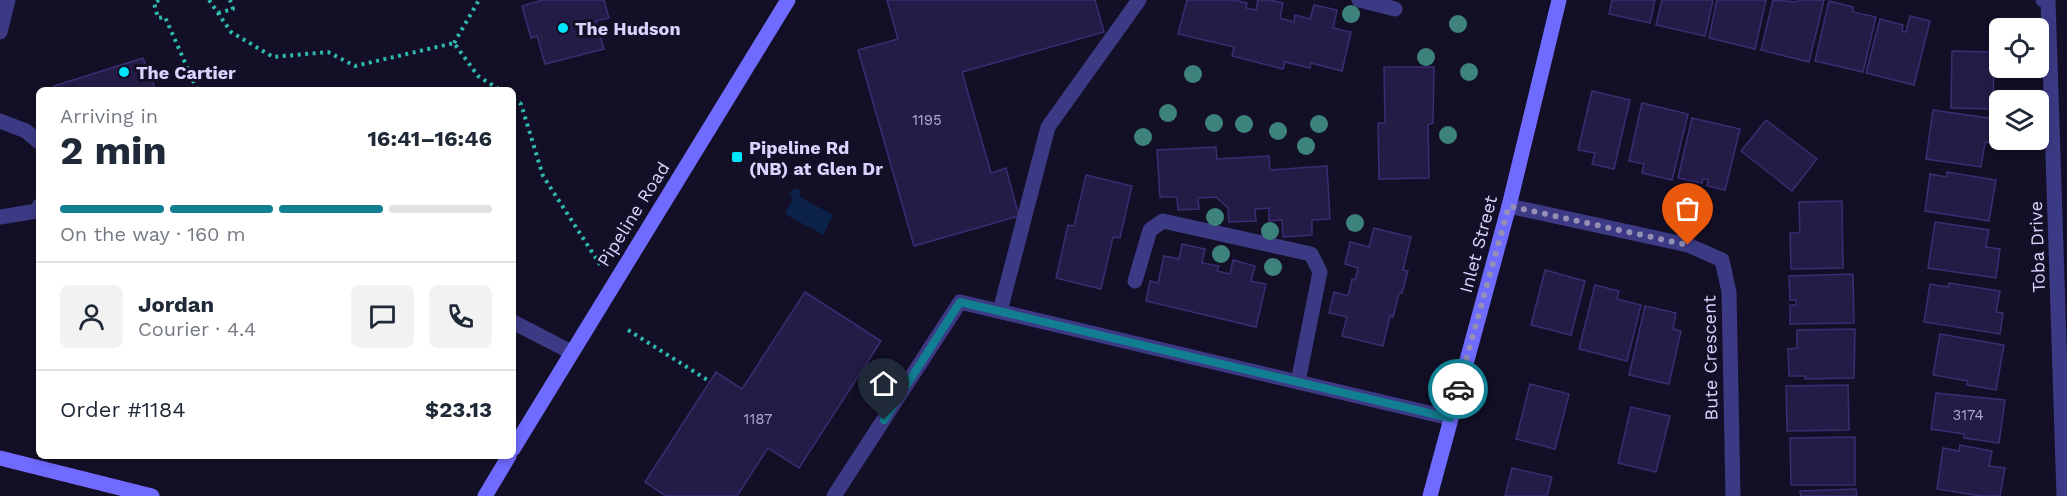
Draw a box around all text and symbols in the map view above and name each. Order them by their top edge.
place label: The Hudson [575,18,681,39]
map controls [1989,18,2049,150]
button: locate [1989,18,2049,78]
marker: The Hudson [556,21,570,35]
place label: The Cartier [136,62,236,83]
marker: The Cartier [117,65,131,79]
button: layers [1989,90,2049,150]
text: Arriving in [60,104,158,128]
house number: 1195 [912,111,942,129]
text: 16:41–16:46 [367,126,492,151]
text: 2 min [60,128,167,173]
place label: Pipeline Rd (NB) at Glen Dr [749,137,883,179]
marker: Pipeline Rd (NB) at Glen Dr [730,150,744,164]
street label: Pipeline Road [592,158,674,270]
pin [1662,183,1713,245]
icon: bag [1671,192,1704,225]
street label: Inlet Street [1455,193,1501,295]
street label: Toba Drive [2025,201,2049,293]
text: On the way · 160 m [60,222,245,246]
button: person [60,285,123,348]
button: chat [351,285,414,348]
button: phone [429,285,492,348]
text: Jordan [138,292,214,317]
street label: Bute Crescent [1698,295,1722,421]
text: Courier · 4.4 [138,317,256,341]
pin [858,358,909,420]
courier [1428,359,1488,419]
icon: home [867,367,900,400]
icon: car [1442,373,1475,406]
text: Order #1184 [60,397,186,422]
text: $23.13 [425,397,492,422]
house number: 3174 [1952,406,1984,424]
house number: 1187 [744,410,772,428]

